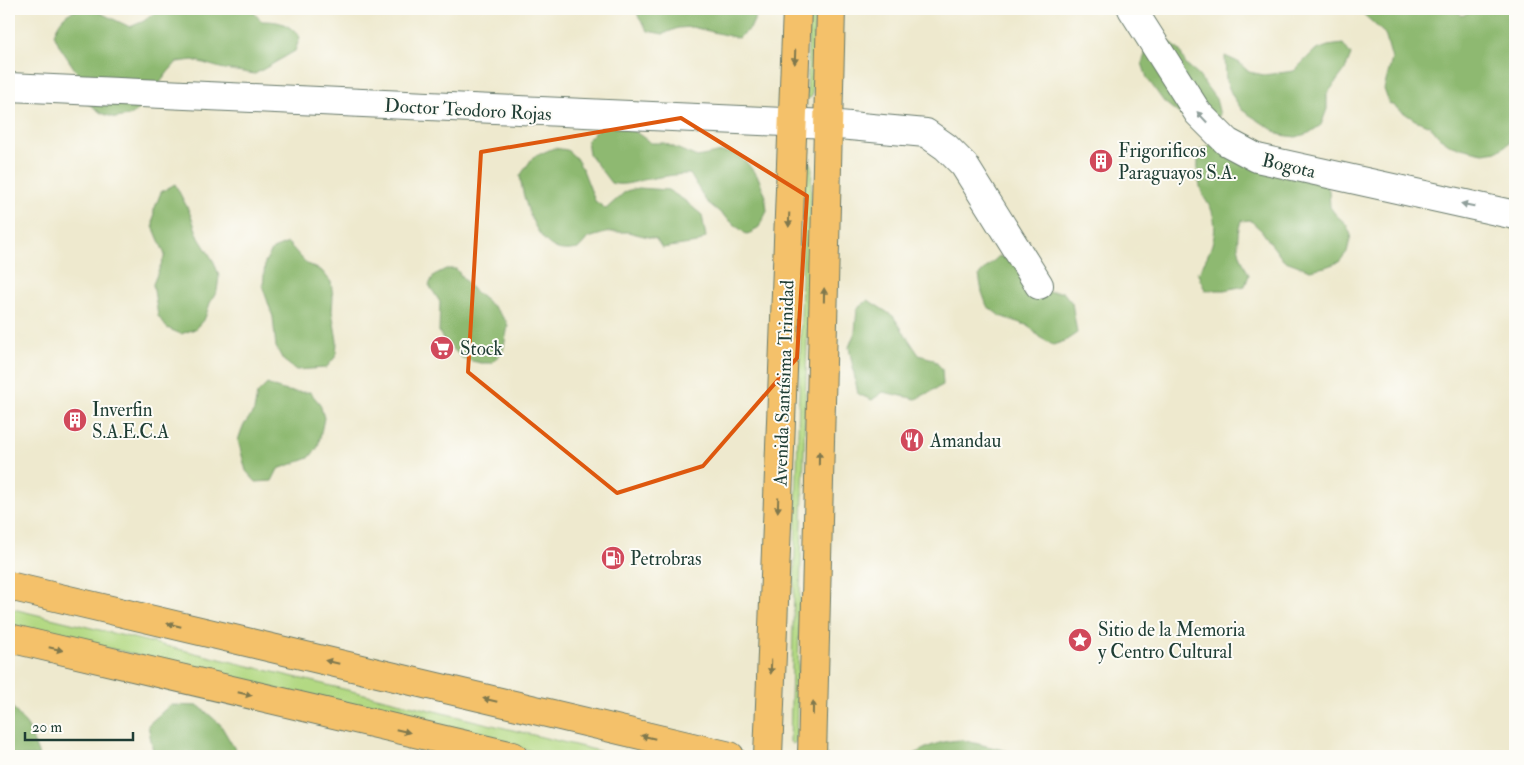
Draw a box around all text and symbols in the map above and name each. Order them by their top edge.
one-way arrow [791,50,799,66]
street label: Doctor Teodoro Rojas [384,94,552,126]
one-way arrow [1196,112,1208,124]
place label: Frigorificos Paraguayos S.A. [1118,139,1237,185]
building icon: Frigorificos Paraguayos S.A. [1088,148,1114,174]
street label: Bogota [1260,148,1318,184]
one-way arrow [1460,201,1475,209]
one-way arrow [785,212,793,228]
street label: Avenida Santísima Trinidad [768,279,800,488]
one-way arrow [820,287,828,303]
supermarket icon: Stock [429,335,455,361]
place label: Stock [460,337,503,361]
place label: Inverfin S.A.E.C.A [92,398,169,444]
building icon: Inverfin S.A.E.C.A [62,407,88,433]
restaurant icon: Amandau [899,427,925,453]
place label: Amandau [929,429,1002,453]
one-way arrow [816,449,824,465]
one-way arrow [774,497,782,513]
fuel station icon: Petrobras [600,545,626,571]
place label: Petrobras [630,547,702,571]
place label: Sitio de la Memoria y Centro Cultural [1098,618,1246,664]
one-way arrow [166,621,181,629]
place icon: Sitio de la Memoria y Centro Cultural [1067,627,1093,653]
one-way arrow [49,645,64,653]
one-way arrow [324,658,339,666]
one-way arrow [767,659,775,675]
one-way arrow [237,690,252,698]
one-way arrow [482,696,497,704]
one-way arrow [809,699,817,715]
scale bar [25,710,132,742]
text: 20 m [32,718,62,737]
one-way arrow [396,727,411,735]
one-way arrow [641,733,656,741]

